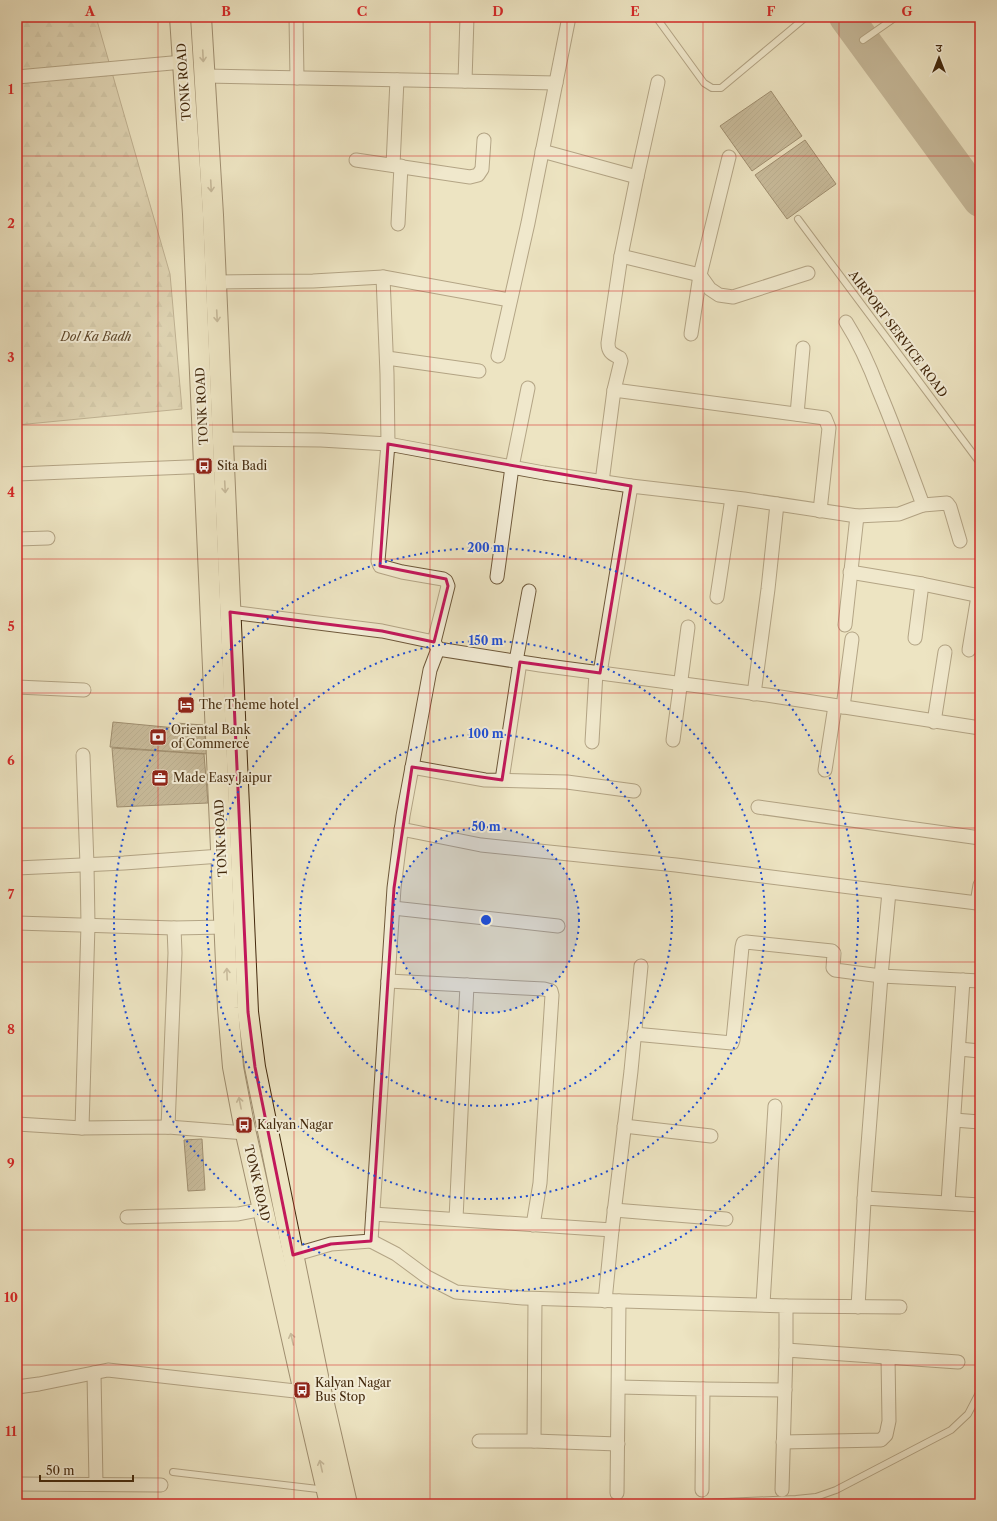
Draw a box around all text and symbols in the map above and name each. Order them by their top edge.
text: A [84,3,96,19]
text: B [221,3,231,19]
text: C [357,3,367,19]
text: D [492,3,504,19]
text: E [630,3,640,19]
text: F [767,3,776,19]
text: G [901,3,913,19]
north arrow [919,38,959,78]
text: उ [935,41,943,55]
street label: TONK ROAD [173,42,194,121]
one-way arrow [200,49,207,62]
text: 1 [8,81,14,97]
one-way arrow [207,179,215,192]
text: 2 [7,215,15,231]
street label: AIRPORT SERVICE ROAD [845,267,951,400]
one-way arrow [213,309,221,322]
park label: Dol Ka Badh [60,329,132,344]
text: 3 [7,349,15,365]
street label: TONK ROAD [192,366,211,445]
bus stop icon: Sita Badi [194,456,214,476]
place label: Sita Badi [217,458,267,473]
one-way arrow [221,480,228,493]
text: 4 [7,484,15,500]
text: 200 m [467,540,505,555]
text: 5 [7,618,15,634]
text: 150 m [469,633,503,648]
hotel icon: The Theme hotel [176,695,196,715]
place label: The Theme hotel [199,697,299,712]
place label: Oriental Bank of Commerce [171,722,251,751]
text: 100 m [468,726,504,741]
bank icon: Oriental Bank of Commerce [148,727,168,747]
text: 6 [7,752,15,768]
office icon: Made Easy Jaipur [150,768,170,788]
place label: Made Easy Jaipur [173,770,272,785]
street label: TONK ROAD [211,798,230,877]
text: 50 m [471,819,501,834]
text: 7 [8,886,15,902]
centre of rings [479,913,493,927]
one-way arrow [223,968,230,981]
text: 8 [7,1021,15,1037]
one-way arrow [235,1097,243,1110]
bus stop icon: Kalyan Nagar [234,1115,254,1135]
place label: Kalyan Nagar [257,1117,333,1132]
street label: TONK ROAD [241,1143,274,1223]
text: 9 [7,1155,15,1171]
text: 10 [4,1289,18,1305]
one-way arrow [288,1333,295,1346]
place label: Kalyan Nagar Bus Stop [315,1375,391,1404]
bus stop icon: Kalyan Nagar Bus Stop [292,1380,312,1400]
text: 11 [5,1423,17,1439]
scale bar [40,1457,133,1483]
one-way arrow [317,1460,325,1473]
text: 50 m [46,1463,75,1478]

